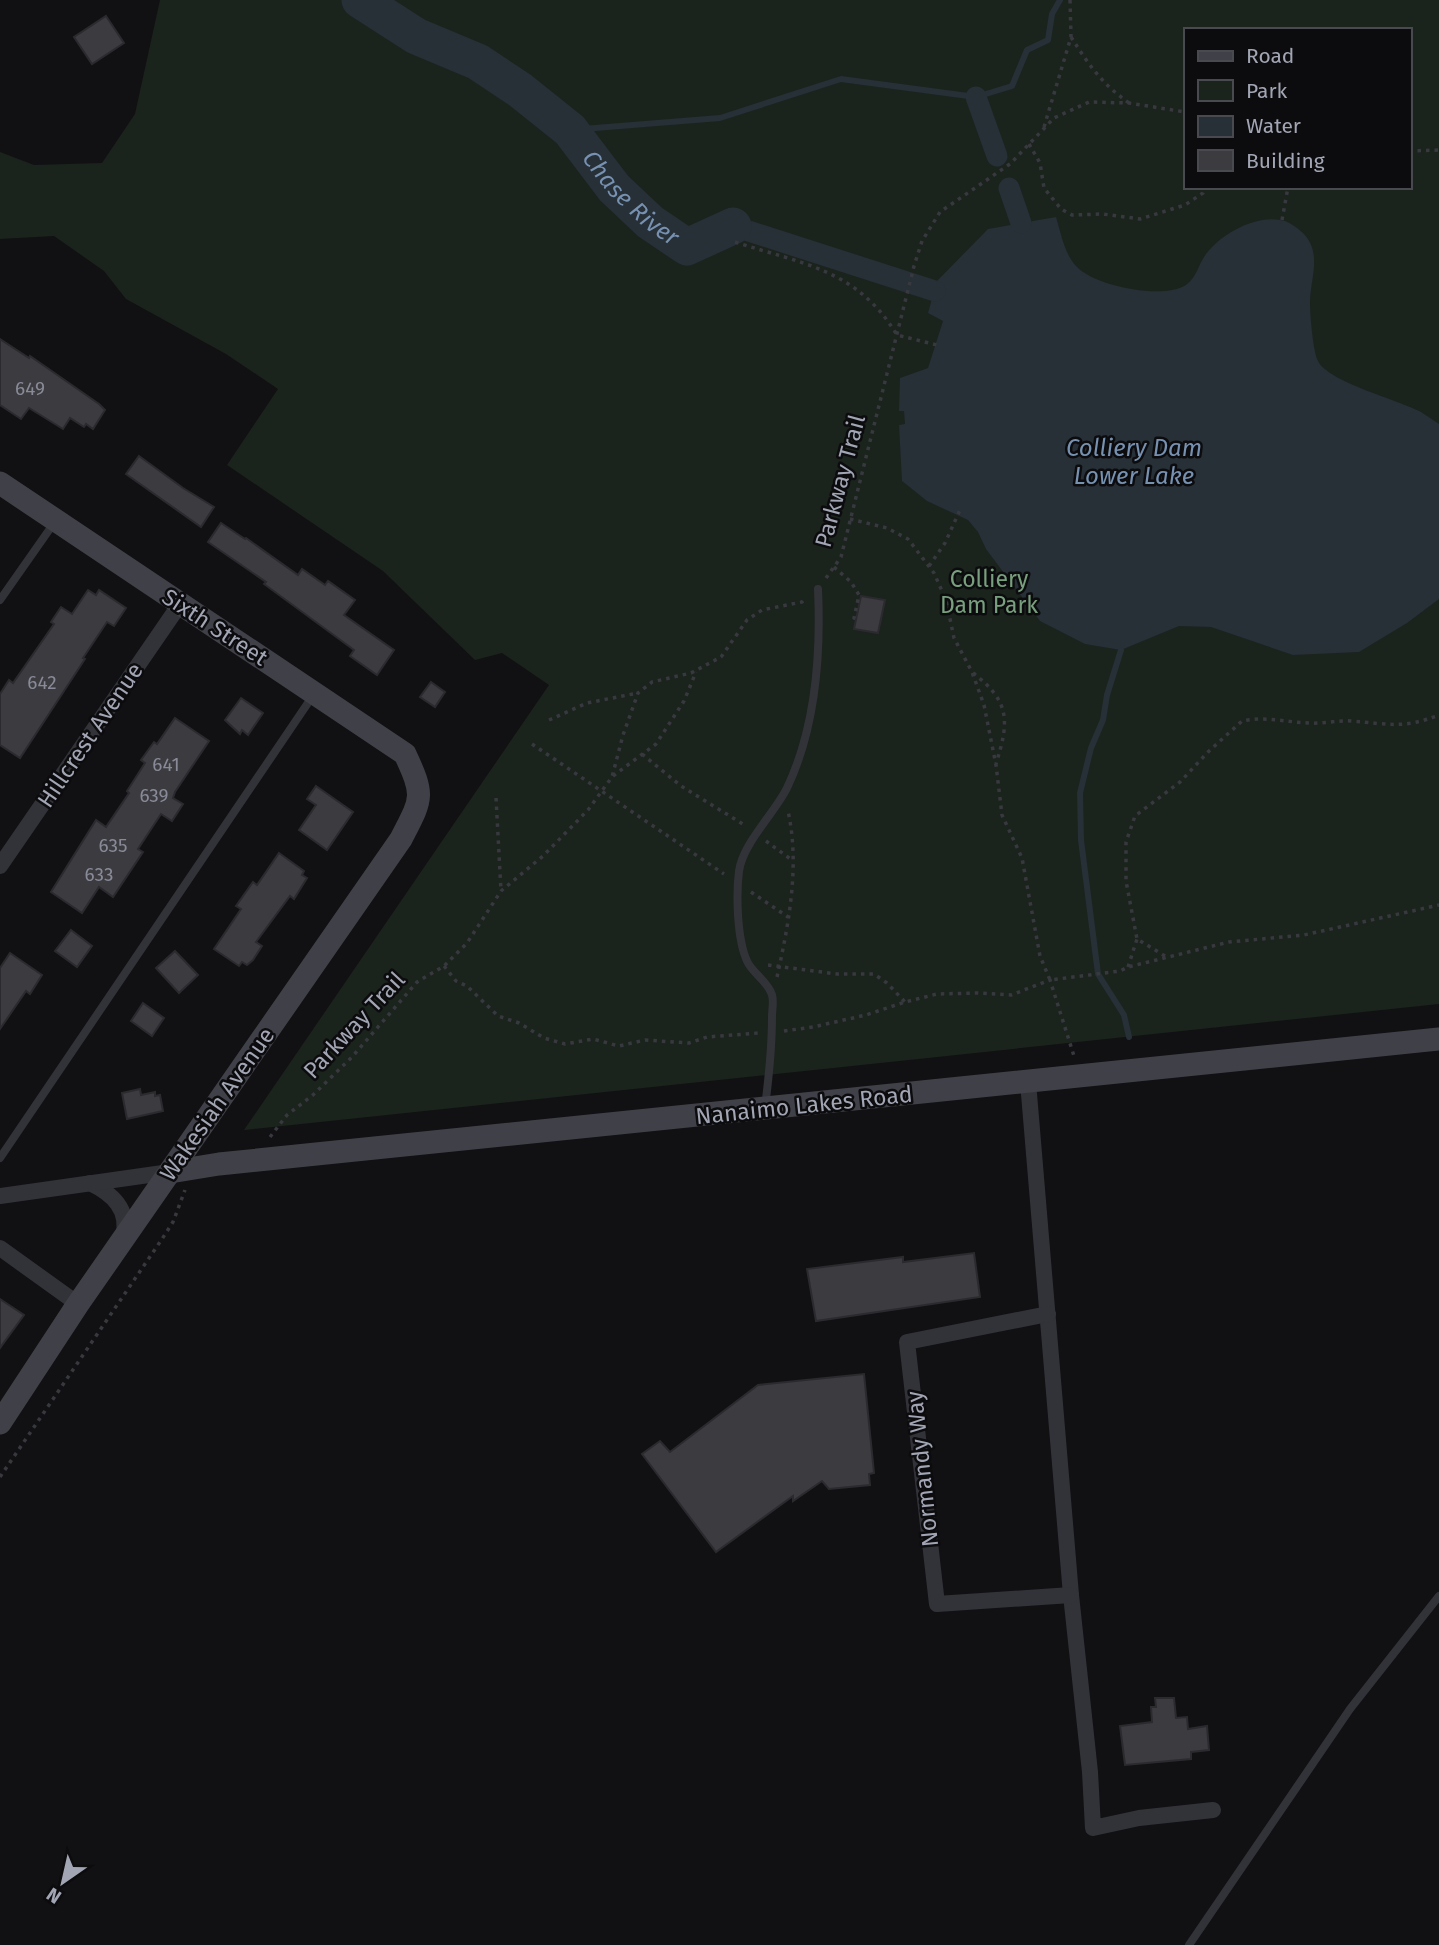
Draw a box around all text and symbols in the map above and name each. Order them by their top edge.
legend [1184,28,1411,189]
text: Road [1246,43,1294,69]
text: Park [1246,78,1288,104]
text: Water [1246,113,1301,139]
water label: Chase River [577,145,685,252]
text: Building [1246,148,1325,174]
house number: 649 [15,377,45,400]
street label: Parkway Trail [809,411,871,550]
water label: Colliery Dam Lower Lake [1066,434,1202,490]
park label: Colliery Dam Park [940,565,1038,619]
street label: Sixth Street [157,582,274,672]
street label: Hillcrest Avenue [31,657,149,813]
house number: 642 [27,671,57,694]
house number: 641 [152,753,180,776]
house number: 639 [139,784,169,807]
house number: 635 [99,834,127,857]
house number: 633 [85,863,113,886]
street label: Parkway Trail [297,966,411,1084]
street label: Wakesiah Avenue [154,1022,280,1186]
street label: Nanaimo Lakes Road [694,1080,914,1130]
street label: Normandy Way [900,1389,944,1548]
north arrow [28,1847,98,1917]
text: N [42,1883,65,1909]

